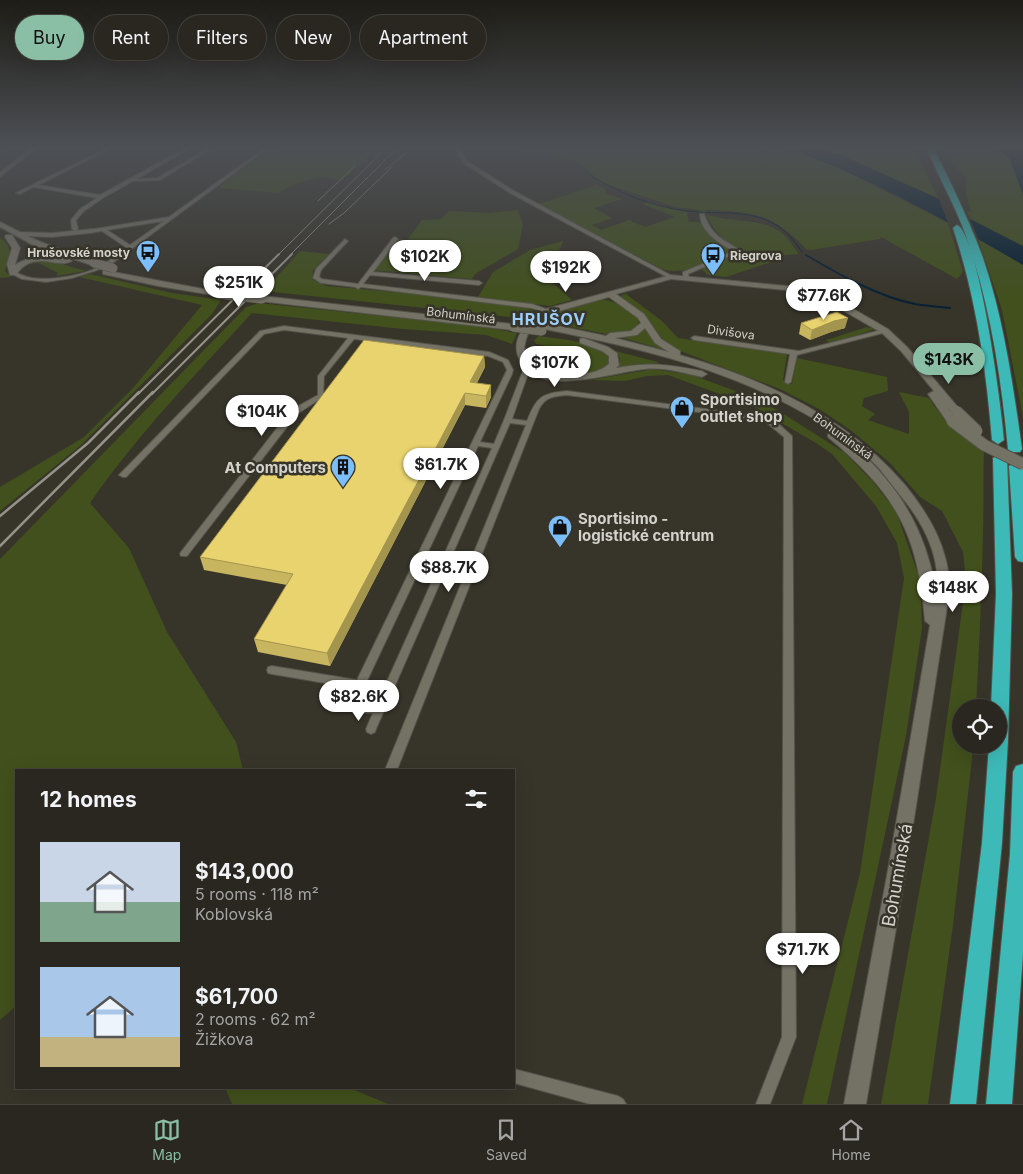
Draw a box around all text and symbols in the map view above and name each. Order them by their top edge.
chip: Buy [15,15,84,60]
chip: Rent [94,15,168,60]
chip: Filters [178,15,266,60]
chip: New [276,15,350,60]
chip: Apartment [360,15,486,60]
bus stop icon: Hrušovské mosty [135,239,161,273]
pin: $102K [390,240,460,282]
bus stop icon: Riegrova [700,242,726,276]
place label: Hrušovské mosty [27,245,131,260]
text: $102K [400,246,450,266]
place label: Riegrova [730,248,782,263]
pin: $192K [531,250,601,293]
text: $192K [541,257,591,277]
pin: $251K [204,266,274,308]
text: $251K [214,272,264,292]
pin: $77.6K [783,278,865,321]
text: $77.6K [797,285,851,305]
street label: Bohumínská [426,303,496,327]
district label: HRUŠOV [512,309,586,329]
street label: Divišova [706,321,756,343]
pin: $143K [914,342,984,385]
pin: $107K [520,346,590,388]
text: $143K [924,349,974,369]
text: $107K [531,352,579,372]
place label: Sportisimo outlet shop [700,390,783,426]
pin: $104K [227,394,297,437]
shop icon: Sportisimo outlet shop [669,395,695,429]
text: $104K [237,401,287,421]
street label: Bohumínská [811,410,875,462]
pin: $61.7K [400,448,482,490]
building icon: At Computers [330,454,356,488]
text: $61.7K [414,454,468,474]
place label: At Computers [225,458,326,477]
place label: Sportisimo - logistické centrum [578,509,714,545]
shop icon: Sportisimo - logistické centrum [547,514,573,548]
pin: $88.7K [408,550,490,593]
text: $88.7K [421,557,477,577]
pin: $148K [918,570,988,613]
text: $148K [928,577,978,597]
pin: $82.6K [318,680,400,722]
text: $82.6K [330,686,388,706]
map controls [952,699,1007,754]
button: locate [952,699,1007,754]
icon: filters [462,785,490,813]
text: 12 homes [40,787,137,812]
street label: Bohumínská [878,822,916,928]
text: $143,000 [195,859,294,884]
icon: home [80,862,140,922]
text: 5 rooms · 118 m² [195,884,319,904]
text: Koblovská [195,904,273,924]
pin: $71.7K [762,932,844,975]
text: $71.7K [777,939,829,959]
text: $61,700 [195,984,278,1009]
icon: home [80,987,140,1047]
text: 2 rooms · 62 m² [195,1009,316,1029]
text: Žižkova [195,1029,253,1049]
tab: Map [152,1116,181,1163]
tab: Saved [486,1116,527,1163]
tab: Home [831,1116,871,1163]

